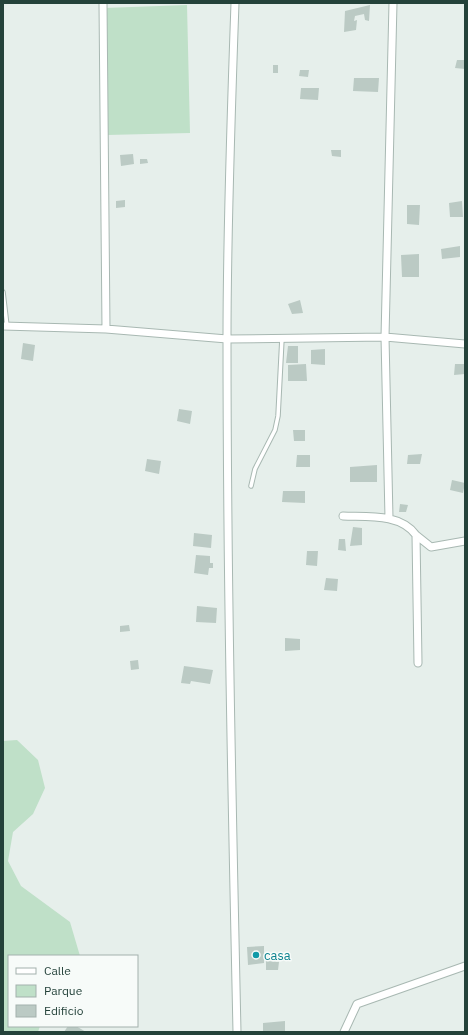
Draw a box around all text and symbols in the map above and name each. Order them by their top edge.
place label: casa [264,947,291,964]
marker: casa [251,950,261,960]
legend [8,955,138,1027]
text: Calle [44,963,71,978]
text: Parque [44,983,83,998]
text: Edificio [44,1003,84,1018]

